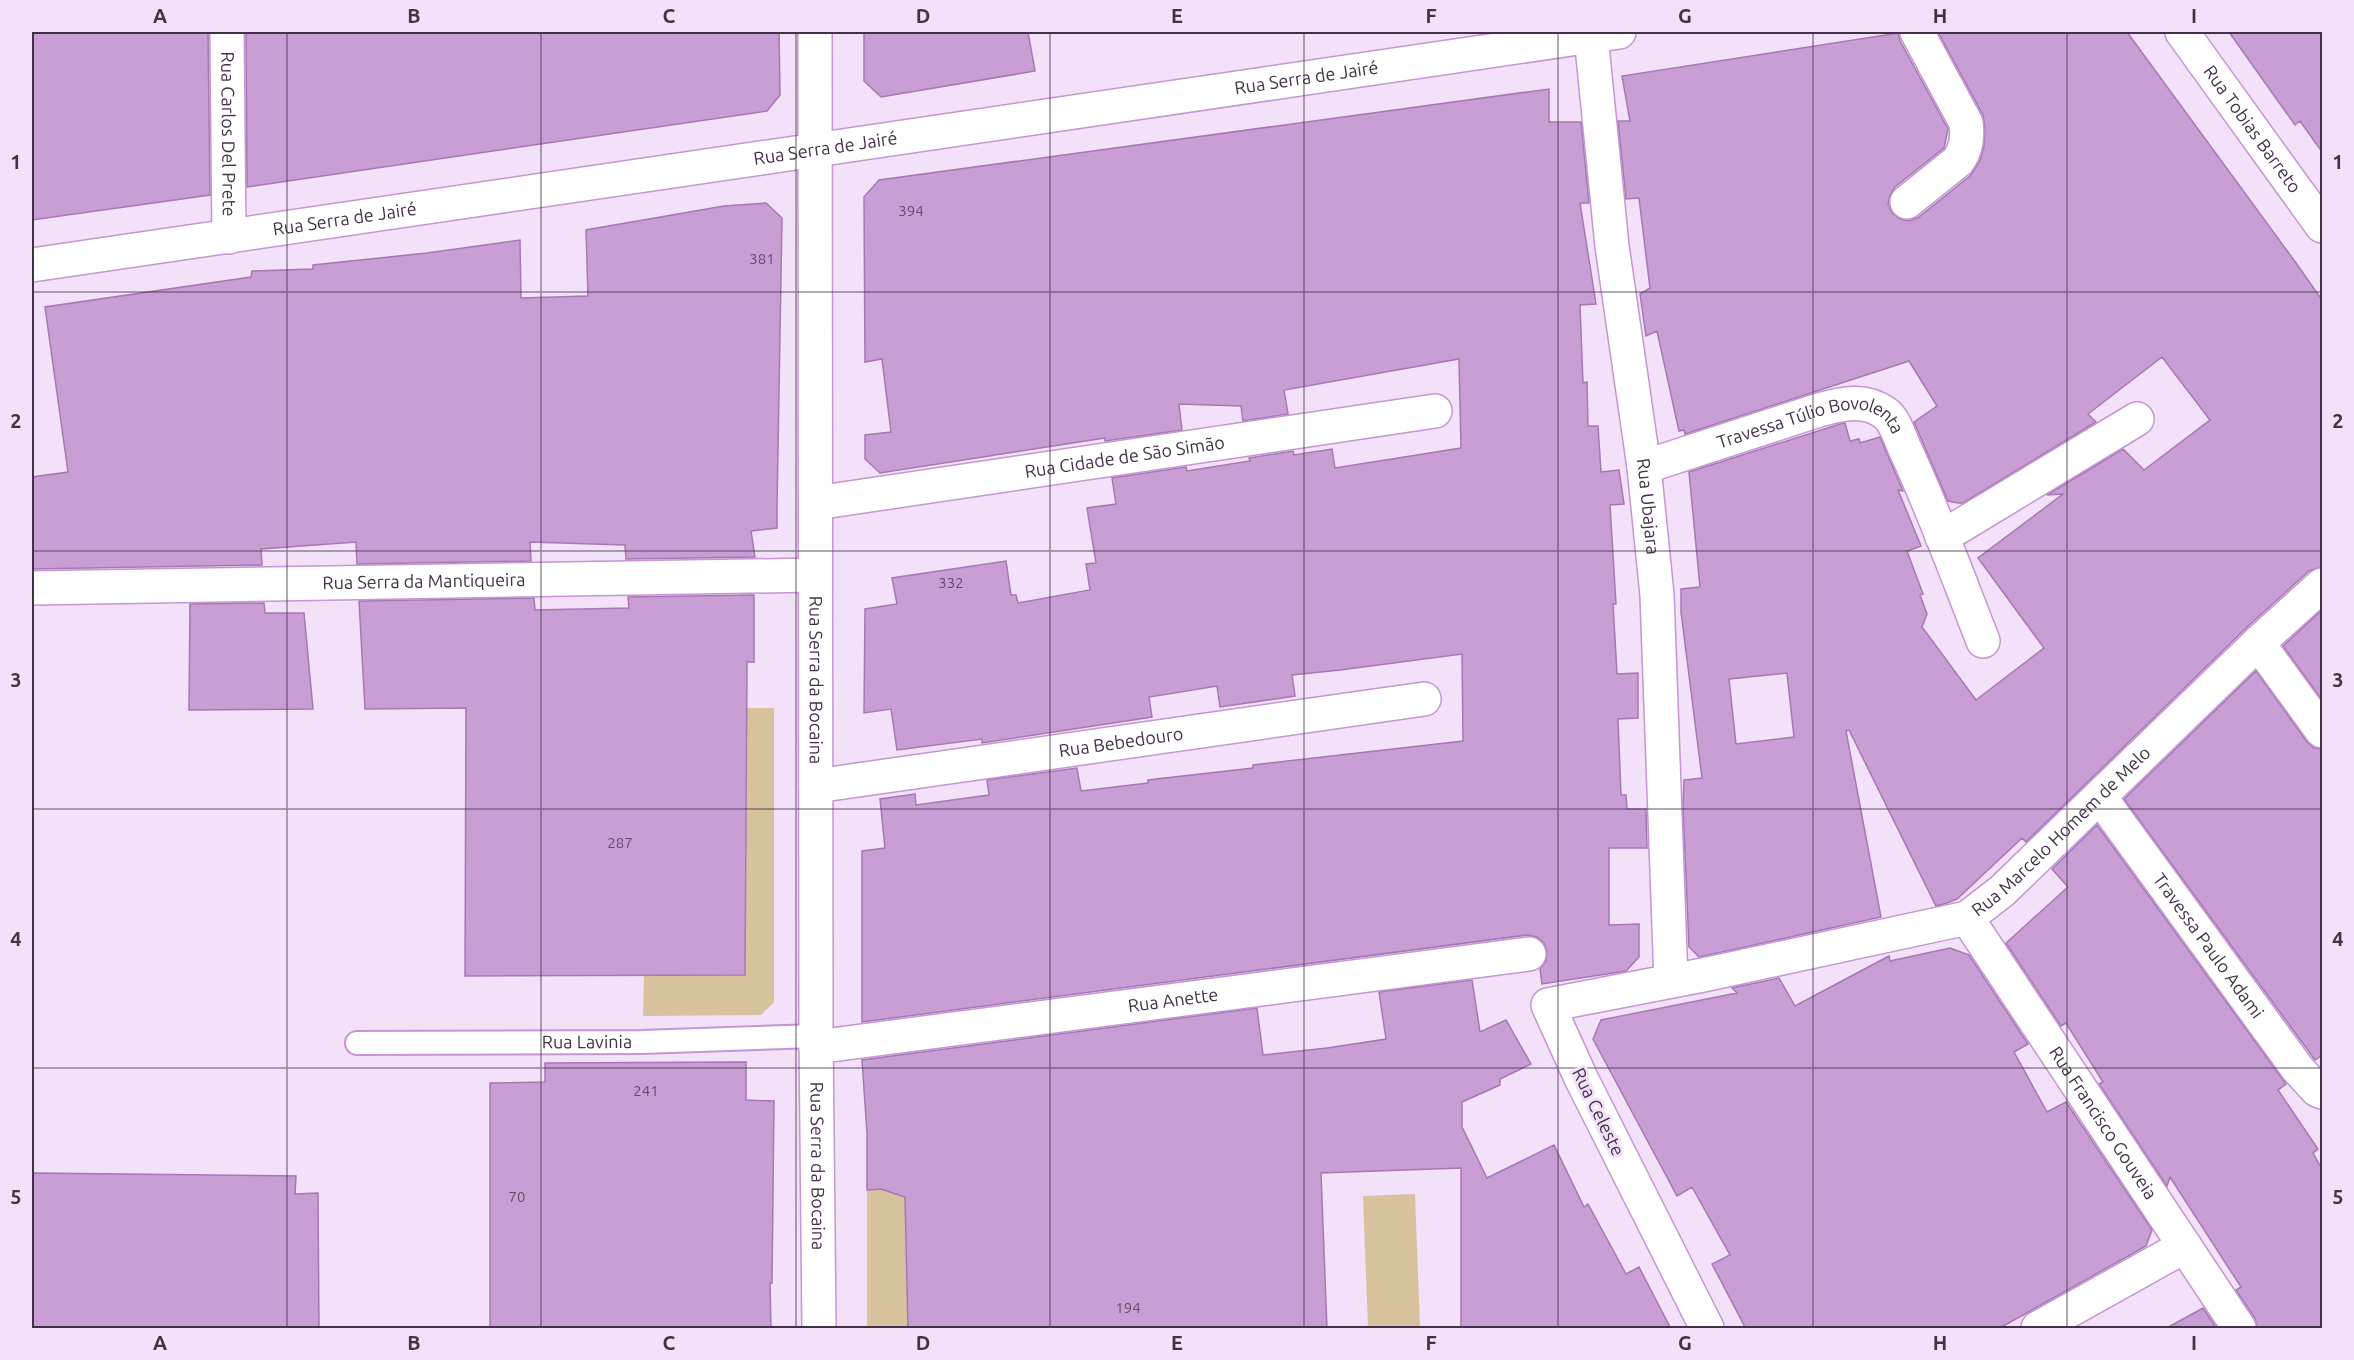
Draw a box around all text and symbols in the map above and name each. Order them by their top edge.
text: A [153,4,167,27]
text: B [407,4,421,27]
text: C [663,4,676,27]
text: D [916,4,930,27]
text: E [1171,4,1183,27]
text: F [1425,4,1437,27]
text: G [1678,4,1692,27]
text: H [1933,4,1947,27]
text: I [2191,4,2197,27]
street label: Rua Carlos Del Prete [218,51,240,217]
street label: Rua Serra de Jairé [1233,56,1379,97]
street label: Rua Tobias Barreto [2200,61,2306,196]
street label: Rua Serra de Jairé [752,127,899,168]
text: 1 [10,150,22,173]
text: 1 [2332,150,2344,173]
street label: Rua Serra de Jairé [271,198,418,239]
house number: 394 [898,202,924,219]
house number: 381 [749,250,775,267]
text: Travessa Túlio Bovolenta [1714,393,1908,452]
text: 2 [10,409,22,432]
text: 2 [2332,409,2344,432]
street label: Travessa Túlio Bovolenta [1705,429,1905,457]
street label: Rua Cidade de São Simão [1023,431,1226,481]
street label: Rua Ubajara [1634,457,1664,555]
street label: Rua Serra da Mantiqueira [322,569,526,592]
house number: 332 [938,574,964,591]
street label: Rua Serra da Bocaina [807,596,827,764]
text: 3 [10,668,22,691]
text: 3 [2332,668,2344,691]
street label: Rua Bebedouro [1057,723,1184,760]
street label: Rua Marcelo Homem de Melo [1967,742,2154,920]
house number: 287 [607,834,633,851]
street label: Travessa Paulo Adami [2150,869,2268,1022]
text: 4 [10,927,22,950]
text: 4 [2332,927,2344,950]
street label: Rua Anette [1126,984,1219,1015]
street label: Rua Lavinia [542,1031,632,1051]
street label: Rua Francisco Gouveia [2046,1042,2162,1203]
street label: Rua Celeste [1569,1064,1629,1159]
house number: 241 [633,1082,659,1099]
street label: Rua Serra da Bocaina [807,1082,829,1250]
text: 5 [10,1185,22,1208]
text: 5 [2332,1185,2344,1208]
house number: 70 [509,1188,525,1205]
house number: 194 [1115,1299,1141,1316]
text: A [153,1331,167,1354]
text: B [407,1331,421,1354]
text: C [663,1331,676,1354]
text: D [916,1331,930,1354]
text: E [1171,1331,1183,1354]
text: F [1425,1331,1437,1354]
text: G [1678,1331,1692,1354]
text: H [1933,1331,1947,1354]
text: I [2191,1331,2197,1354]

